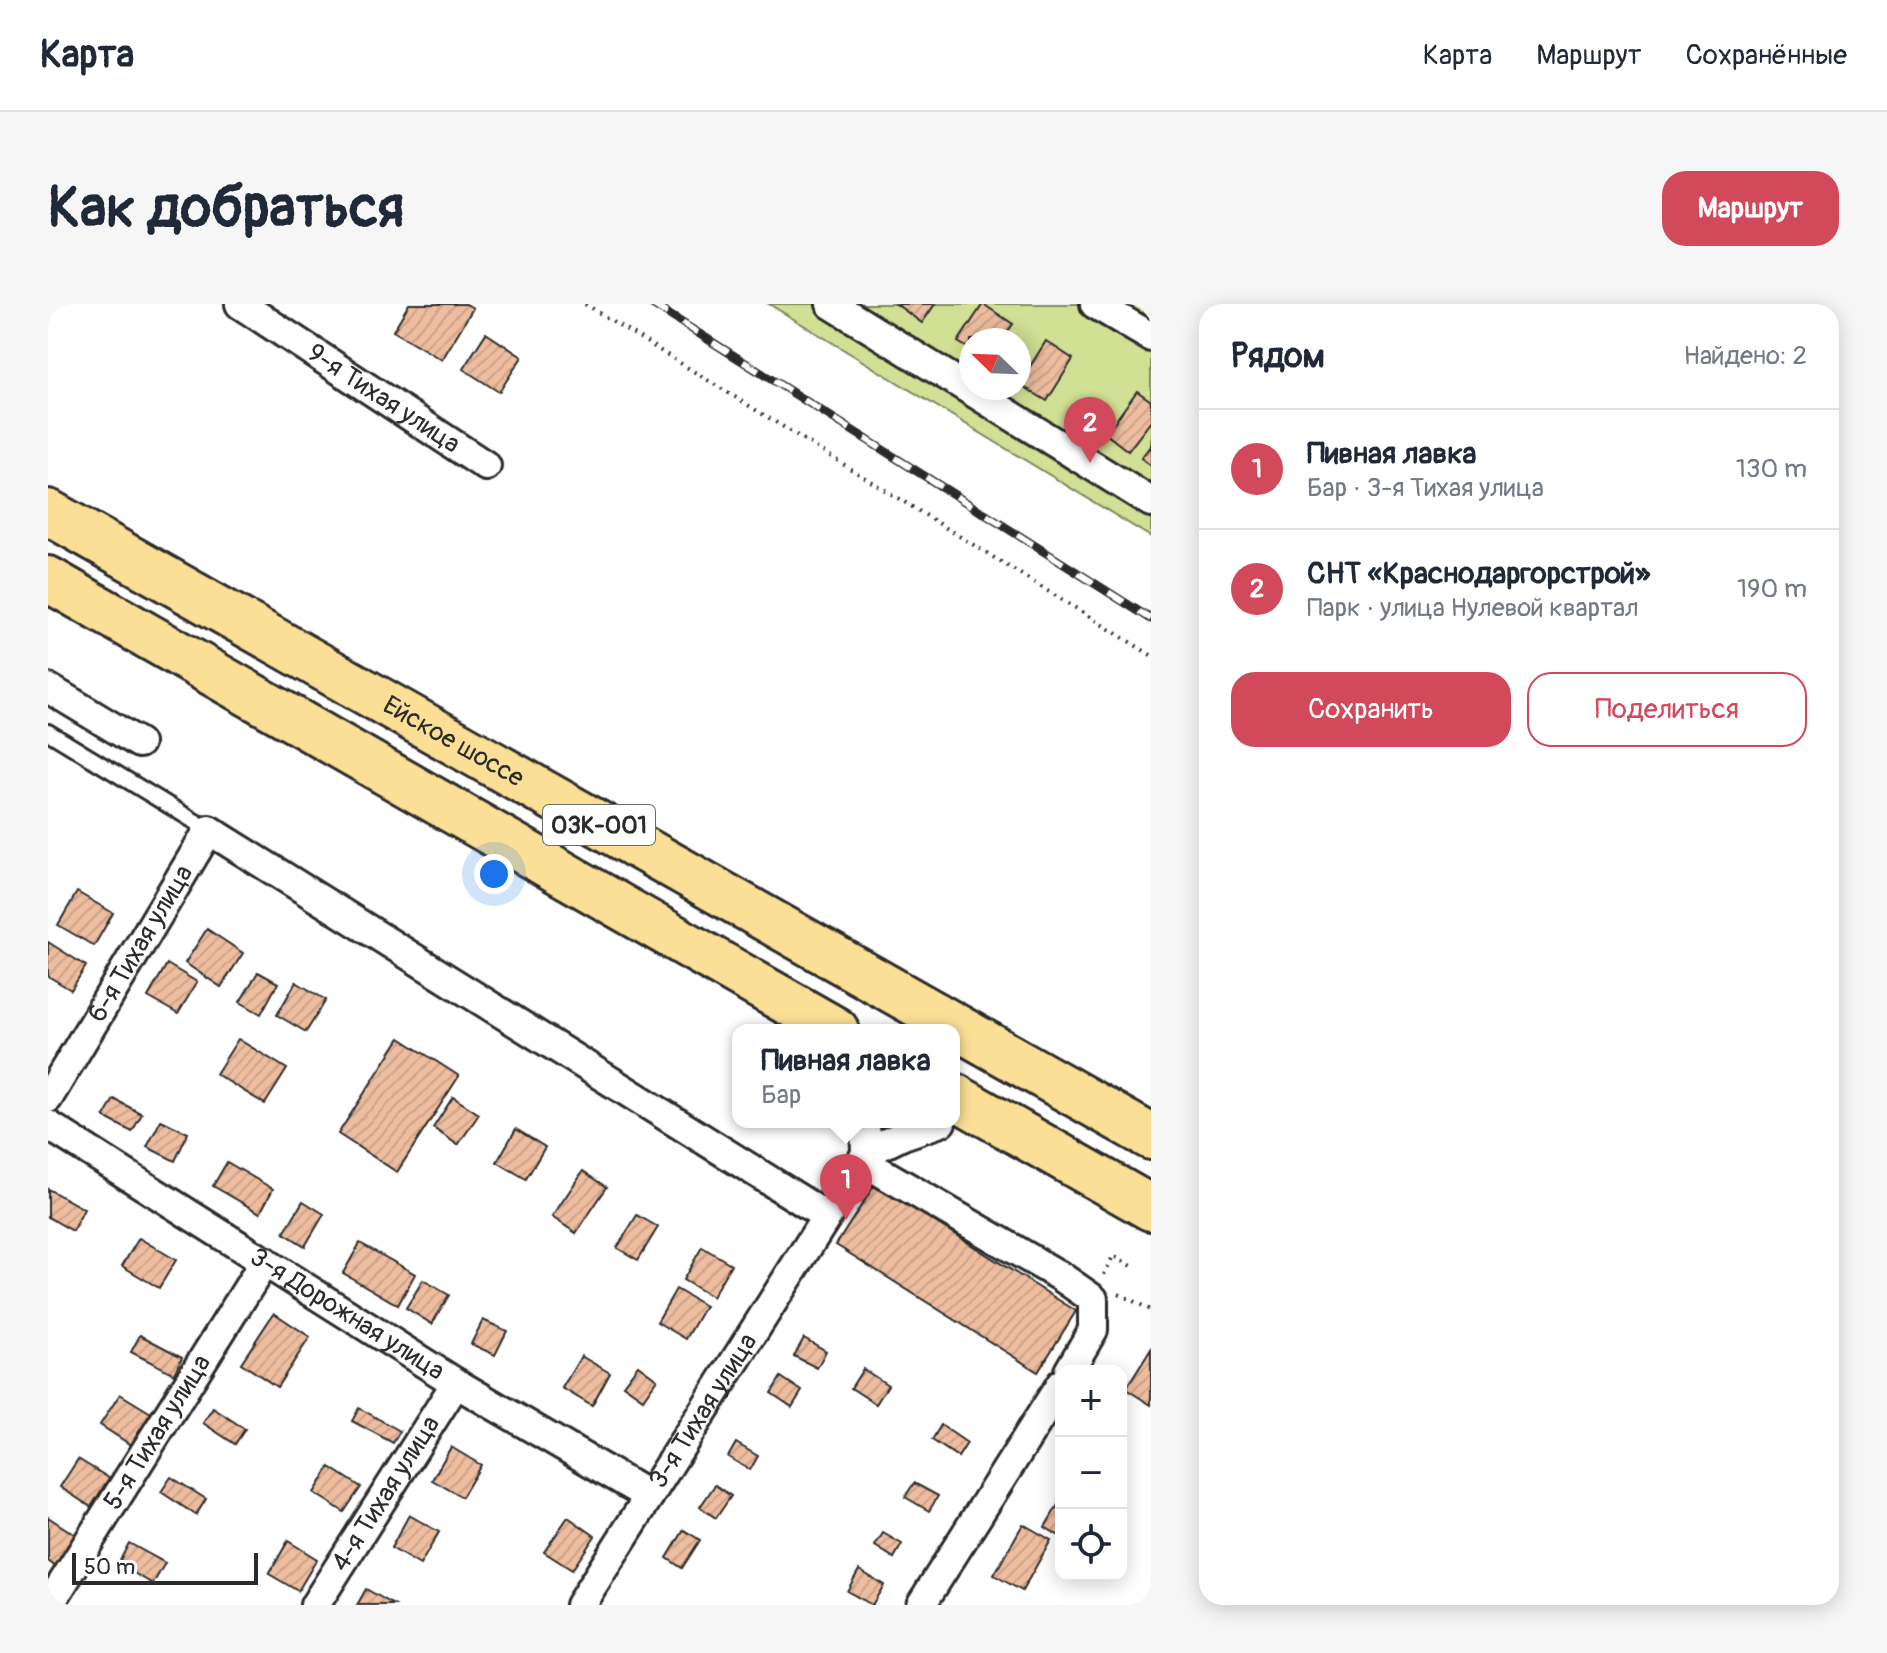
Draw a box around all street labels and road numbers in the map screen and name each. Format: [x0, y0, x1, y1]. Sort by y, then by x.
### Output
street label: 9-я Тихая улица [301, 337, 466, 460]
street label: Ейское шоссе [377, 689, 530, 794]
road number: 03К-001 [543, 805, 655, 845]
street label: 6-я Тихая улица [81, 859, 200, 1028]
street label: 3-я Дорожная улица [244, 1241, 450, 1388]
street label: 3-я Тихая улица [642, 1327, 764, 1494]
street label: 5-я Тихая улица [97, 1349, 218, 1516]
street label: 4-я Тихая улица [325, 1410, 447, 1577]

